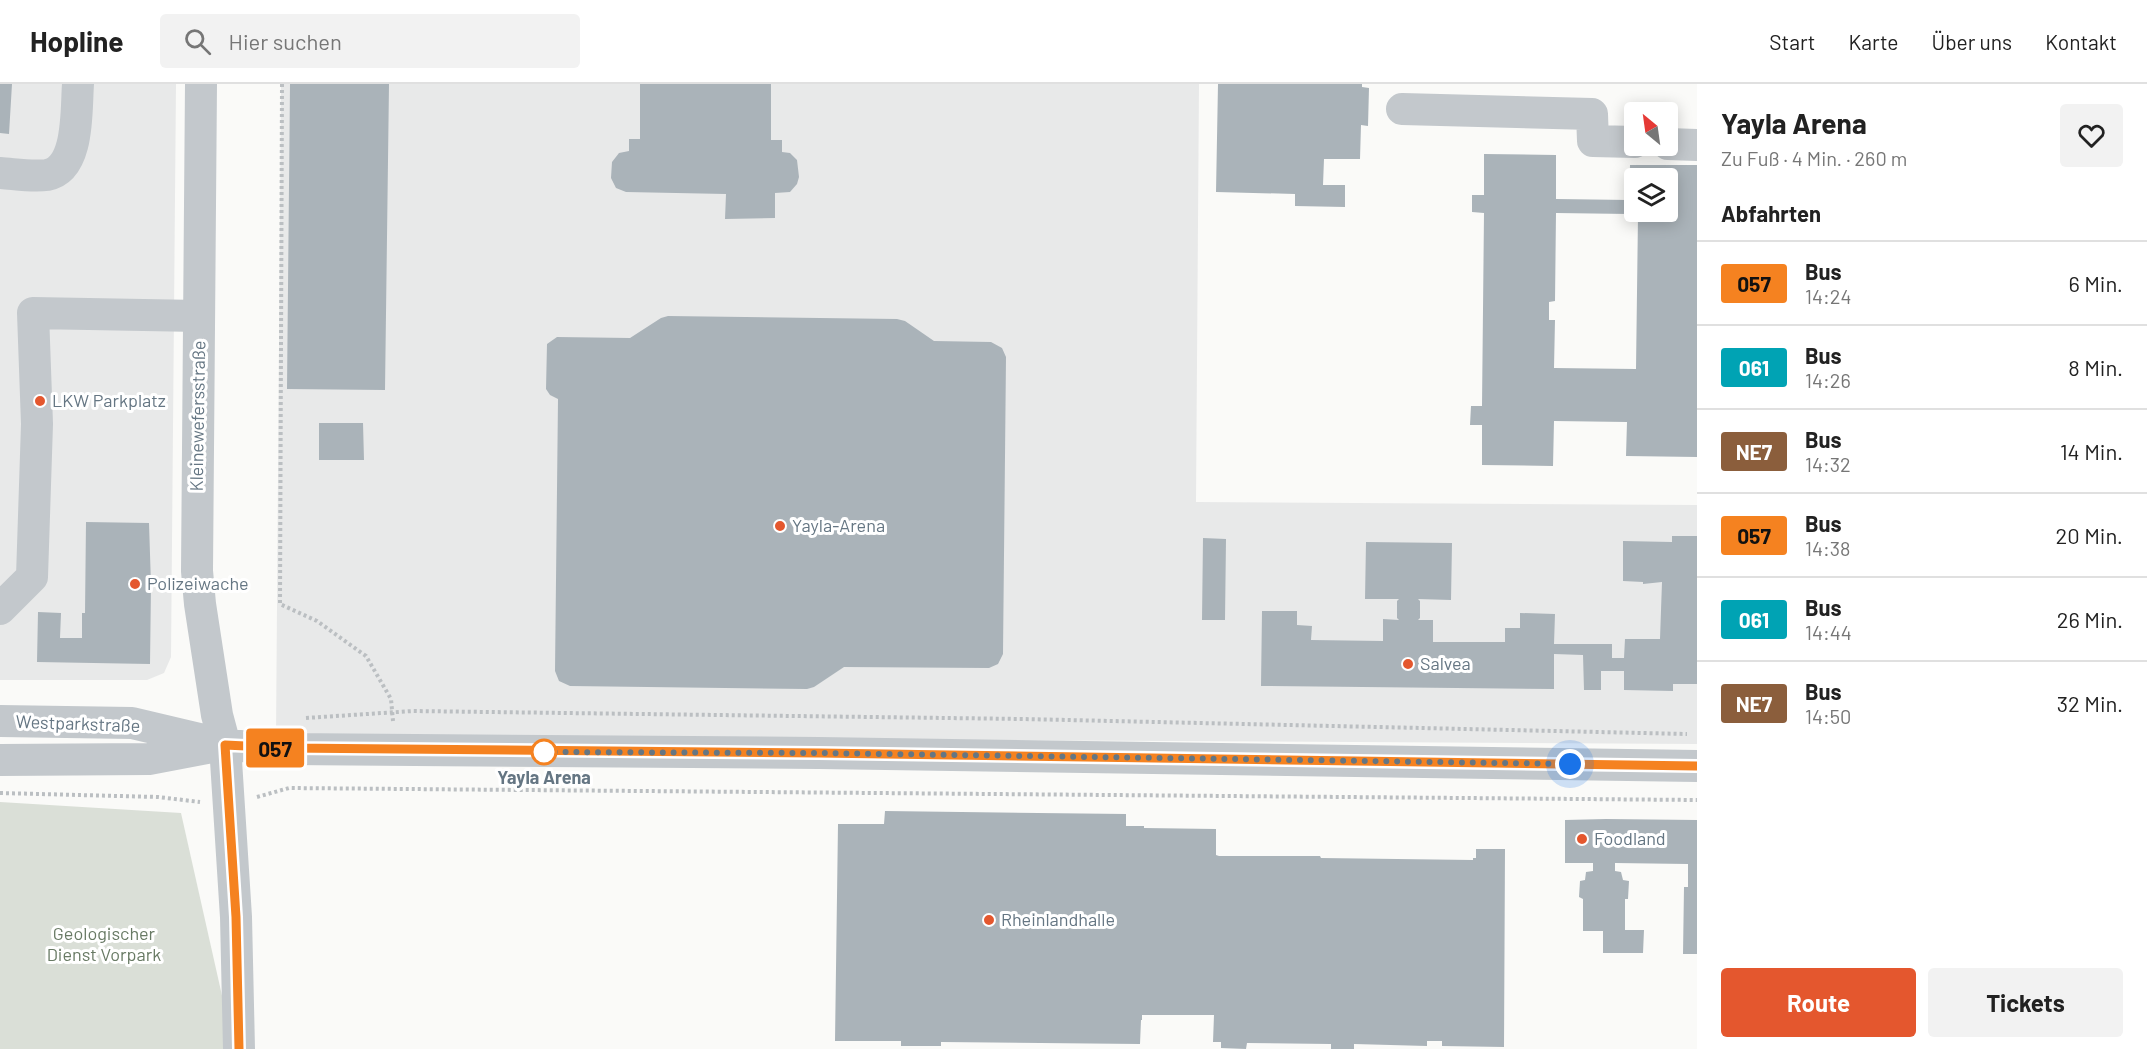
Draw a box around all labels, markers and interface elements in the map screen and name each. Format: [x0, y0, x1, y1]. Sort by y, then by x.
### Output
search box [160, 14, 580, 68]
text: Hopline [30, 24, 124, 58]
icon: search [181, 25, 214, 58]
text: Hier suchen [229, 28, 342, 54]
text: Start [1769, 29, 1816, 54]
text: Karte [1849, 29, 1899, 54]
text: Über uns [1932, 29, 2012, 54]
text: Kontakt [2045, 29, 2117, 54]
north arrow [1624, 102, 1678, 156]
map controls [1624, 102, 1678, 222]
button: heart [2060, 104, 2123, 167]
text: Yayla Arena [1721, 106, 1867, 140]
text: Zu Fuß · 4 Min. · 260 m [1721, 146, 1907, 170]
button: layers [1624, 168, 1678, 222]
text: Abfahrten [1721, 200, 1821, 226]
text: Bus [1805, 258, 1842, 284]
text: 6 Min. [2068, 270, 2123, 296]
text: 057 [1737, 271, 1771, 296]
text: 14:24 [1805, 284, 1852, 308]
street label: Kleinewefersstraße [185, 340, 209, 492]
text: Bus [1805, 342, 1842, 368]
text: 8 Min. [2068, 354, 2123, 380]
text: 061 [1739, 355, 1769, 380]
text: 14:26 [1805, 368, 1851, 392]
place label: LKW Parkplatz [52, 389, 166, 411]
marker: LKW Parkplatz [33, 394, 47, 408]
text: Bus [1805, 426, 1842, 452]
text: 14 Min. [2060, 438, 2123, 464]
text: NE7 [1736, 439, 1772, 464]
text: 14:32 [1805, 452, 1851, 476]
text: Bus [1805, 510, 1842, 536]
place label: Yayla-Arena [792, 514, 885, 536]
marker: Yayla-Arena [773, 519, 787, 533]
text: 20 Min. [2056, 522, 2123, 548]
text: 057 [1737, 523, 1771, 548]
text: 14:38 [1805, 536, 1851, 560]
place label: Polizeiwache [147, 572, 249, 594]
marker: Polizeiwache [128, 577, 142, 591]
text: Bus [1805, 594, 1842, 620]
text: 26 Min. [2057, 606, 2123, 632]
text: 061 [1739, 607, 1769, 632]
text: 14:44 [1805, 620, 1852, 644]
place label: Salvea [1420, 652, 1471, 674]
marker: Salvea [1401, 657, 1415, 671]
text: Bus [1805, 678, 1842, 704]
text: 32 Min. [2057, 690, 2123, 716]
text: NE7 [1736, 691, 1772, 716]
text: 14:50 [1805, 704, 1851, 728]
street label: Westparkstraße [15, 710, 141, 736]
line badge: 057 [240, 728, 310, 768]
text: 057 [258, 736, 292, 761]
marker: Yayla Arena [531, 739, 557, 765]
your location [1555, 749, 1585, 779]
place label: Yayla Arena [497, 766, 591, 788]
place label: Foodland [1594, 827, 1666, 849]
marker: Foodland [1575, 832, 1589, 846]
place label: Rheinlandhalle [1001, 908, 1115, 930]
marker: Rheinlandhalle [982, 913, 996, 927]
park label: Geologischer Dienst Vorpark [47, 922, 161, 965]
button: Route [1721, 968, 1916, 1037]
button: Tickets [1928, 968, 2123, 1037]

